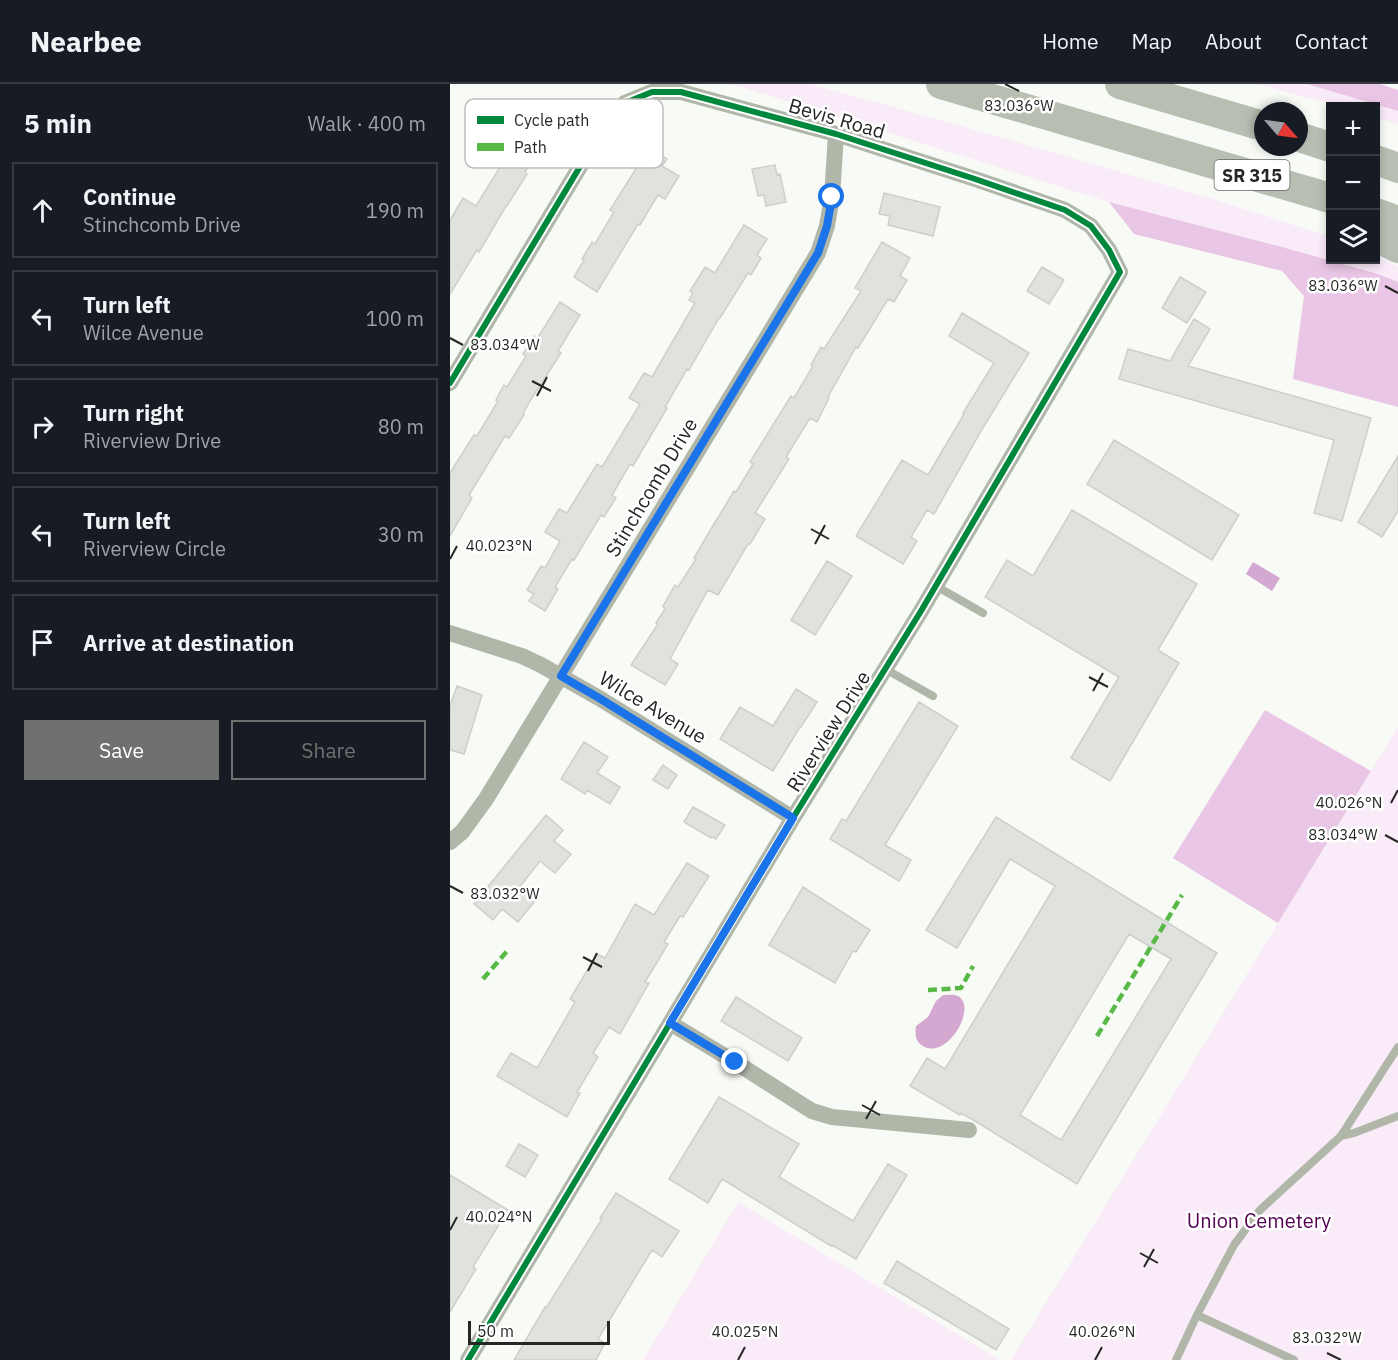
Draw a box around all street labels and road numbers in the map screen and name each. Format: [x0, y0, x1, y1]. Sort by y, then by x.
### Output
street label: Bevis Road [786, 91, 888, 145]
road number: SR 315 [1214, 160, 1290, 190]
street label: Stinchcomb Drive [599, 412, 703, 562]
street label: Wilce Avenue [594, 664, 712, 750]
street label: Riverview Drive [780, 665, 876, 797]

